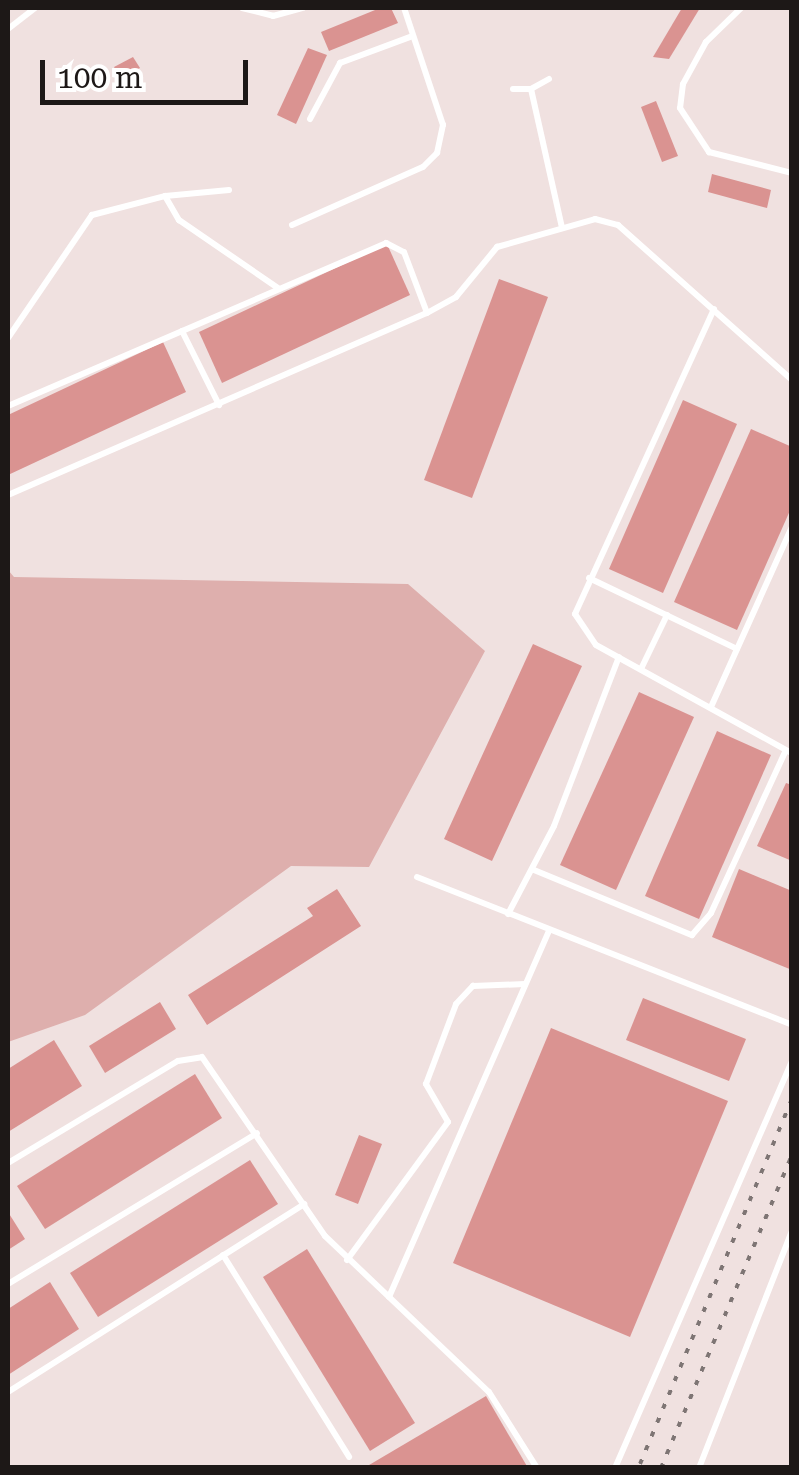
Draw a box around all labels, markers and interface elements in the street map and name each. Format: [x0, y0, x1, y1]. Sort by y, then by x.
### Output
scale bar [45, 40, 252, 102]
text: 100 m [57, 60, 142, 95]

